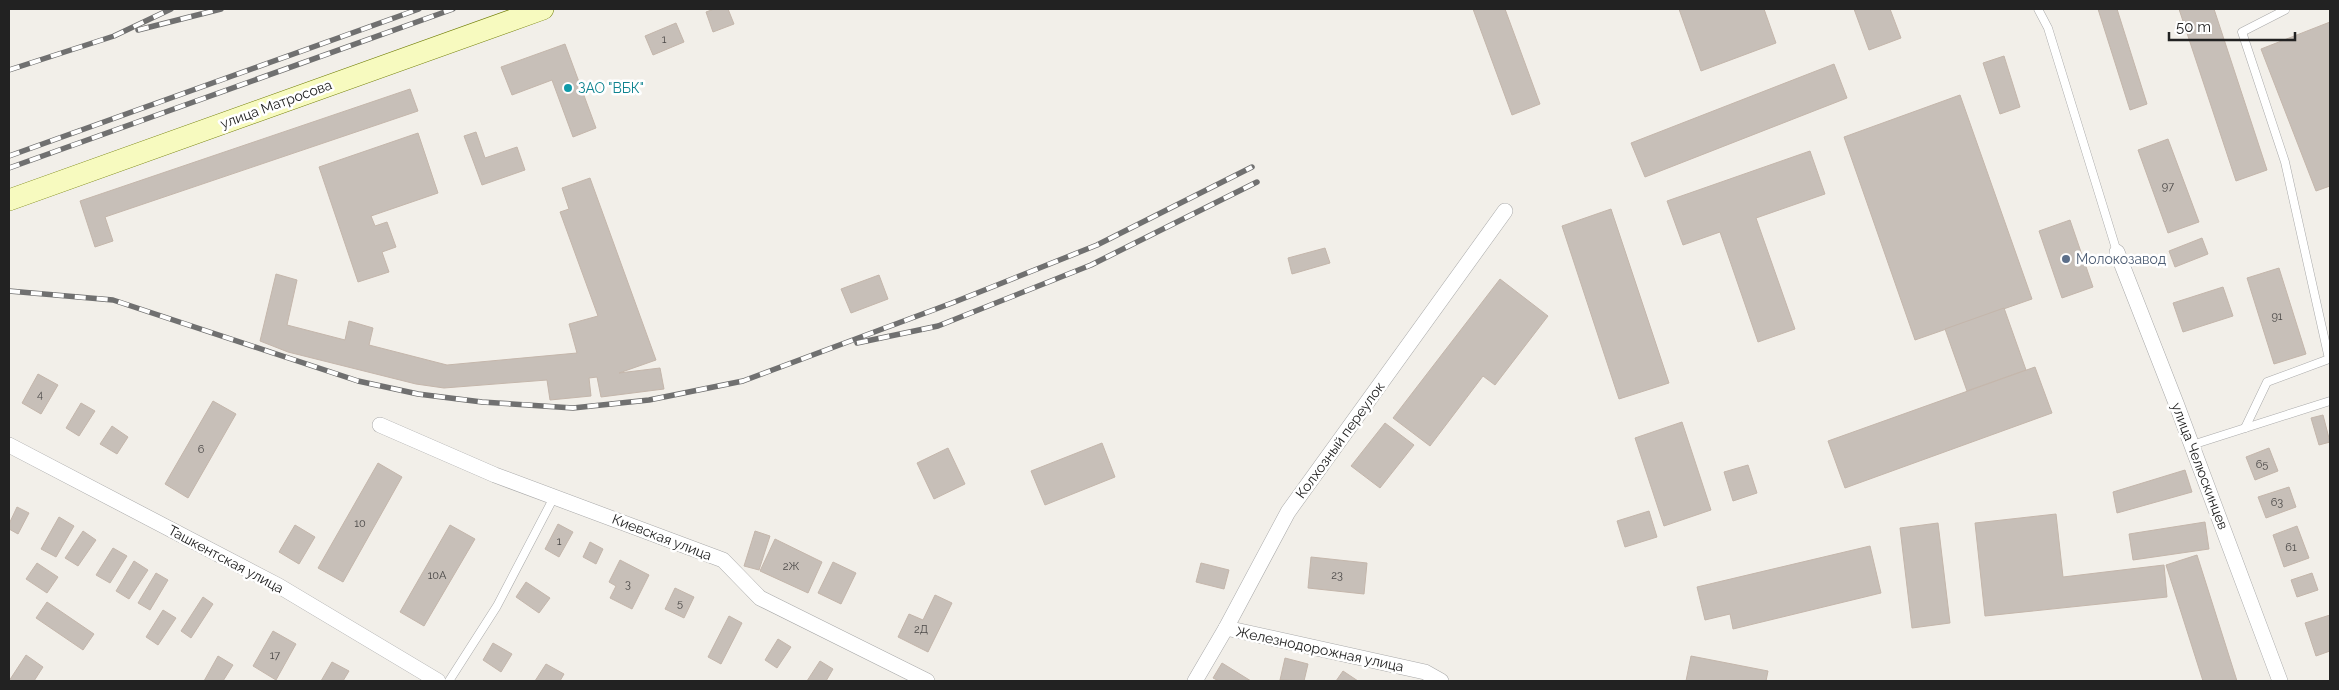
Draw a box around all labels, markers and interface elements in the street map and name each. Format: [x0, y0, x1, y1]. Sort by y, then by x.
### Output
scale bar [2169, 10, 2295, 42]
text: 50 m [2176, 18, 2211, 36]
house number: 1 [662, 33, 667, 46]
street label: улица Матросова [218, 76, 334, 132]
place label: ЗАО "ВБК" [578, 80, 644, 96]
marker: ЗАО "ВБК" [562, 82, 574, 94]
house number: 97 [2162, 180, 2174, 193]
place label: Молокозавод [2076, 251, 2166, 267]
marker: Молокозавод [2060, 253, 2072, 265]
house number: 91 [2271, 310, 2283, 323]
street label: Колхозный переулок [1292, 379, 1388, 501]
house number: 4 [37, 388, 43, 401]
street label: улица Челюскинцев [2168, 400, 2232, 532]
house number: 6 [198, 443, 205, 456]
house number: 65 [2256, 458, 2268, 471]
house number: 63 [2271, 496, 2283, 509]
street label: Киевская улица [610, 511, 714, 563]
house number: 10 [354, 517, 366, 530]
street label: Ташкентская улица [166, 522, 286, 596]
house number: 1 [557, 535, 562, 548]
house number: 61 [2285, 541, 2297, 554]
house number: 2Ж [783, 560, 799, 573]
house number: 10А [428, 569, 447, 582]
house number: 23 [1331, 569, 1343, 582]
house number: 3 [625, 578, 631, 591]
house number: 5 [677, 597, 683, 610]
house number: 2Д [914, 623, 928, 636]
street label: Железнодорожная улица [1235, 623, 1405, 675]
house number: 17 [270, 649, 280, 662]

